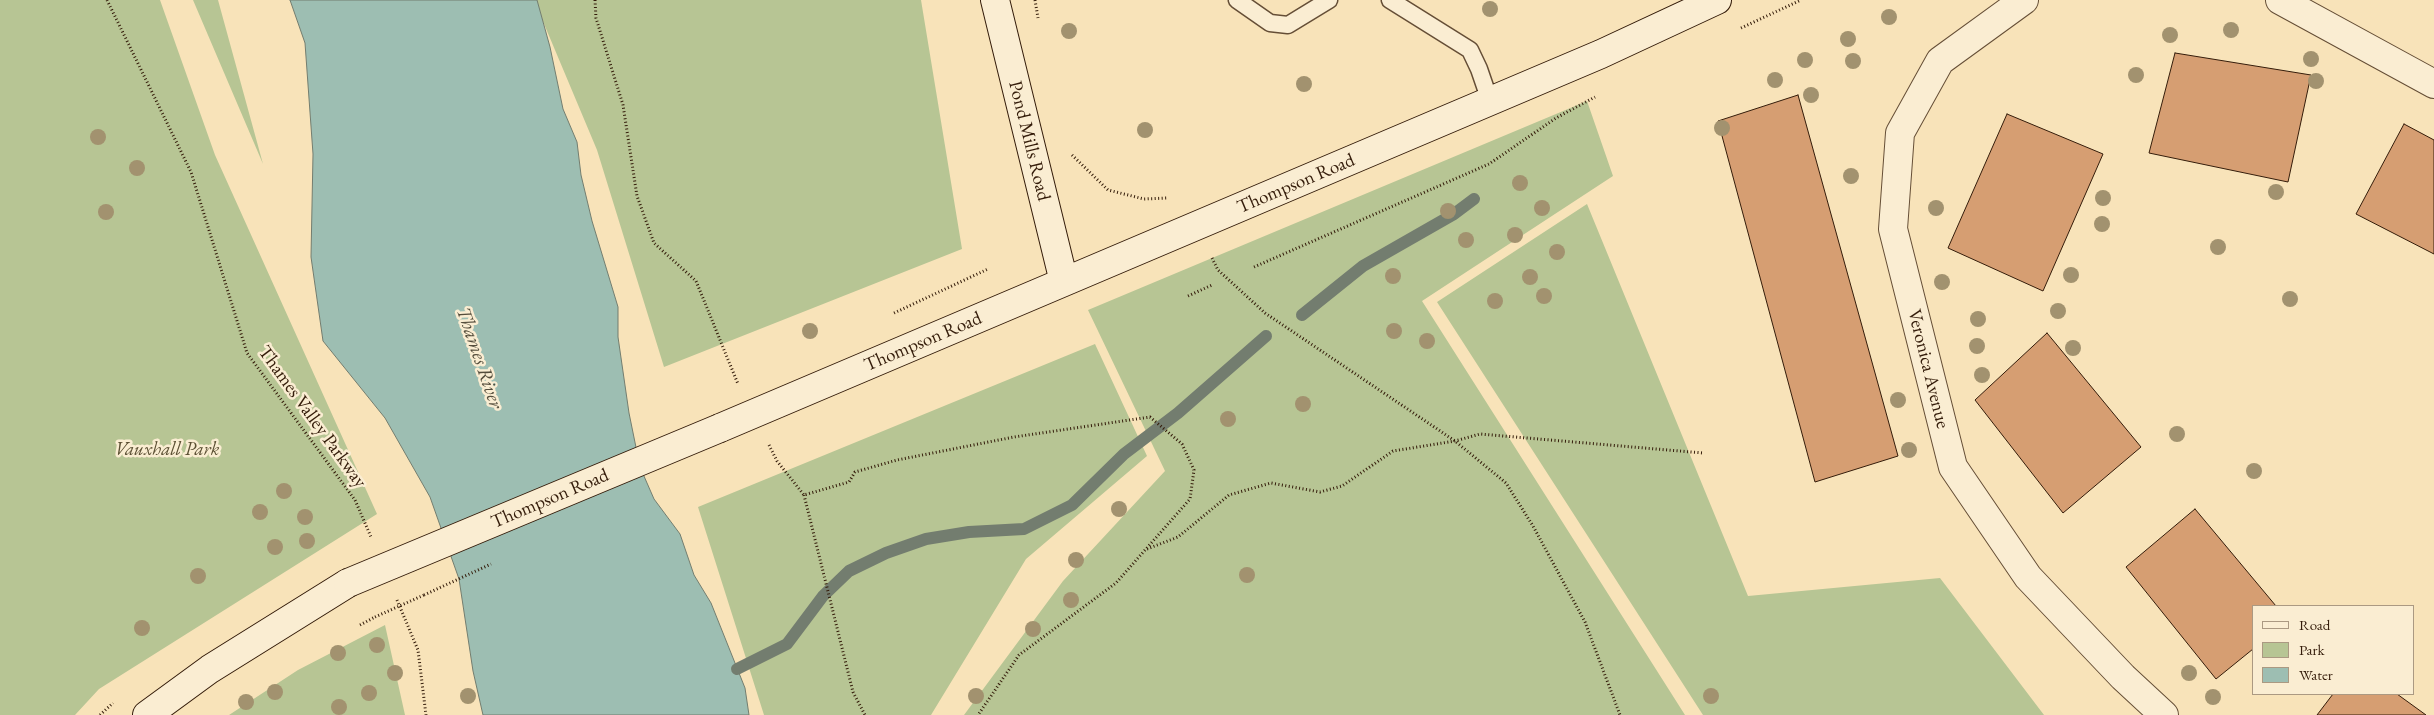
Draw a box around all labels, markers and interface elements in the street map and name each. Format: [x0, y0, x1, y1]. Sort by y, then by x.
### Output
street label: Pond Mills Road [1003, 79, 1055, 203]
street label: Thompson Road [1234, 149, 1358, 219]
water label: Thames River [450, 304, 508, 412]
street label: Thompson Road [861, 307, 985, 377]
street label: Veronica Avenue [1902, 307, 1954, 431]
street label: Thames Valley Parkway [253, 341, 371, 493]
park label: Vauxhall Park [115, 439, 219, 461]
street label: Thompson Road [488, 464, 612, 534]
legend [2252, 605, 2414, 695]
text: Road [2299, 615, 2330, 634]
text: Park [2299, 640, 2325, 659]
text: Water [2299, 665, 2333, 684]

